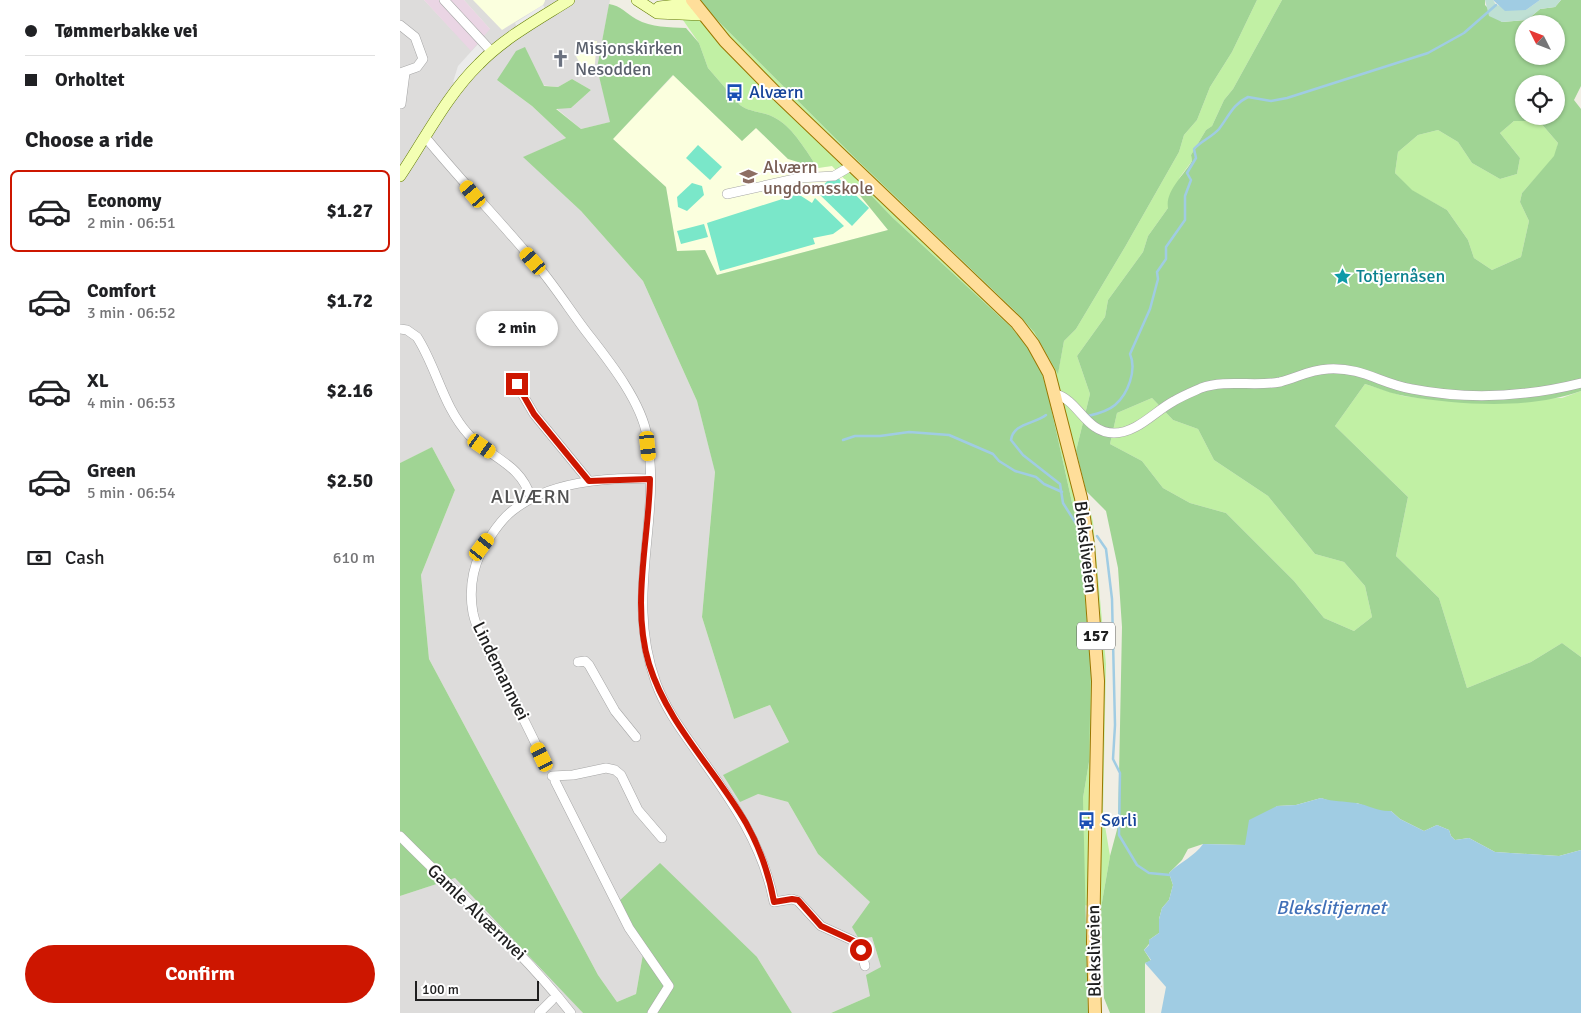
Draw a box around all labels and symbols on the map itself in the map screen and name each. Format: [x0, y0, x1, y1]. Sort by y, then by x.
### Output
north arrow [1515, 15, 1565, 65]
place label: Misjonskirken Nesodden [575, 37, 682, 80]
church icon: Misjonskirken Nesodden [551, 48, 571, 68]
place label: Alværn [749, 81, 804, 103]
bus stop icon: Alværn [725, 82, 745, 102]
place label: Alværn ungdomsskole [763, 156, 873, 199]
school or university icon: Alværn ungdomsskole [739, 167, 759, 187]
car [457, 178, 488, 210]
car [517, 245, 548, 277]
place label: Totjernåsen [1356, 265, 1445, 287]
place icon: Totjernåsen [1332, 266, 1352, 286]
callout: 2 min [476, 312, 558, 346]
route end [506, 373, 528, 395]
car [638, 430, 657, 462]
car [465, 431, 498, 461]
district label: ALVÆRN [491, 484, 571, 509]
street label: Bleksliveien [1069, 500, 1103, 594]
car [466, 531, 497, 563]
street label: Lindemannvei [468, 618, 534, 724]
road number: 157 [1077, 622, 1115, 650]
car [528, 740, 555, 774]
place label: Sørli [1101, 809, 1137, 831]
bus stop icon: Sørli [1077, 810, 1097, 830]
street label: Gamle Alværnvei [423, 859, 531, 965]
water label: Blekslitjernet [1276, 896, 1388, 920]
street label: Bleksliveien [1082, 905, 1106, 997]
route start [850, 939, 872, 961]
scale bar [415, 978, 539, 1001]

